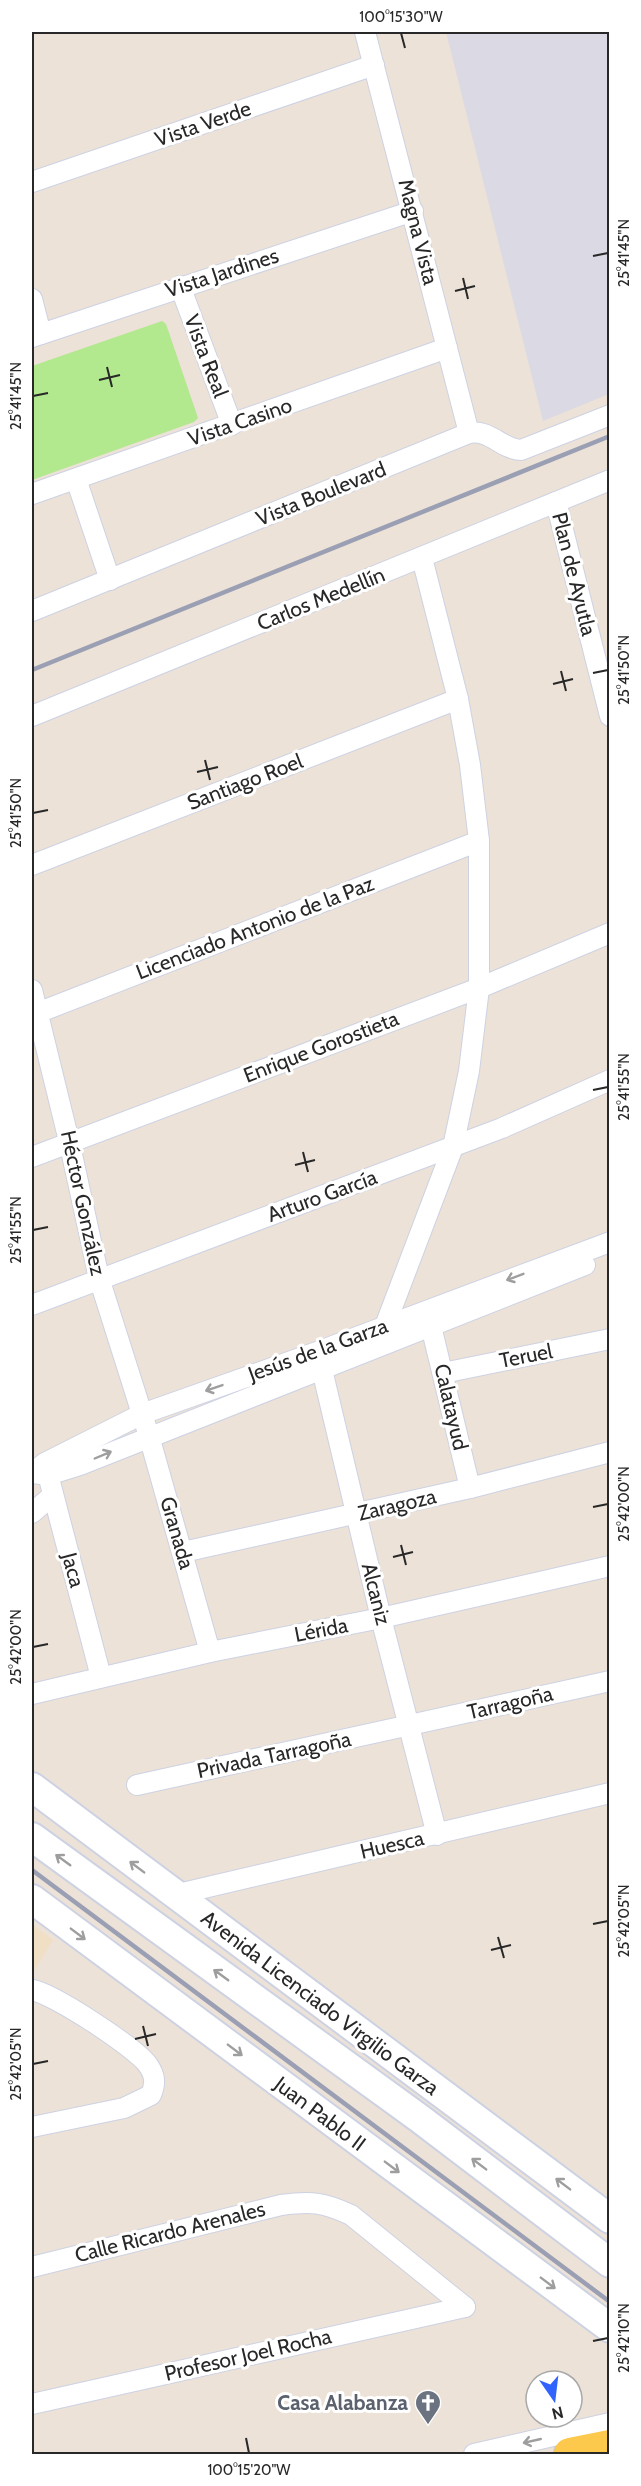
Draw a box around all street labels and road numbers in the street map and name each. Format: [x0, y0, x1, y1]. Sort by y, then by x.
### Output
street label: Vista Verde [152, 95, 254, 152]
street label: Magna Vista [393, 176, 444, 287]
street label: Vista Jardines [162, 242, 282, 303]
street label: Vista Real [179, 311, 234, 401]
street label: Vista Casino [185, 392, 295, 451]
street label: Vista Boulevard [252, 456, 389, 531]
street label: Plan de Ayutla [547, 510, 602, 638]
street label: Carlos Medellín [253, 562, 388, 636]
street label: Santiago Roel [183, 748, 306, 815]
street label: Licenciado Antonio de la Paz [132, 871, 377, 985]
street label: Enrique Gorostieta [240, 1005, 402, 1088]
street label: Héctor González [56, 1128, 111, 1278]
street label: Arturo García [264, 1164, 380, 1227]
street label: Jesús de la Garza [244, 1313, 391, 1387]
street label: Teruel [497, 1338, 555, 1373]
street label: Calatayud [429, 1361, 474, 1452]
street label: Zaragoza [355, 1483, 439, 1526]
street label: Granada [155, 1494, 200, 1572]
street label: Jaca [57, 1549, 90, 1590]
street label: Alcaniz [357, 1560, 396, 1628]
street label: Lérida [292, 1612, 350, 1647]
street label: Tarragoña [465, 1681, 555, 1724]
street label: Privada Tarragoña [195, 1726, 353, 1783]
street label: Huesca [358, 1825, 426, 1864]
street label: Avenida Licenciado Virgilio Garza [197, 1905, 444, 2100]
street label: Juan Pablo II [269, 2071, 371, 2156]
street label: Calle Ricardo Arenales [72, 2196, 268, 2267]
street label: Profesor Joel Rocha [162, 2323, 334, 2386]

